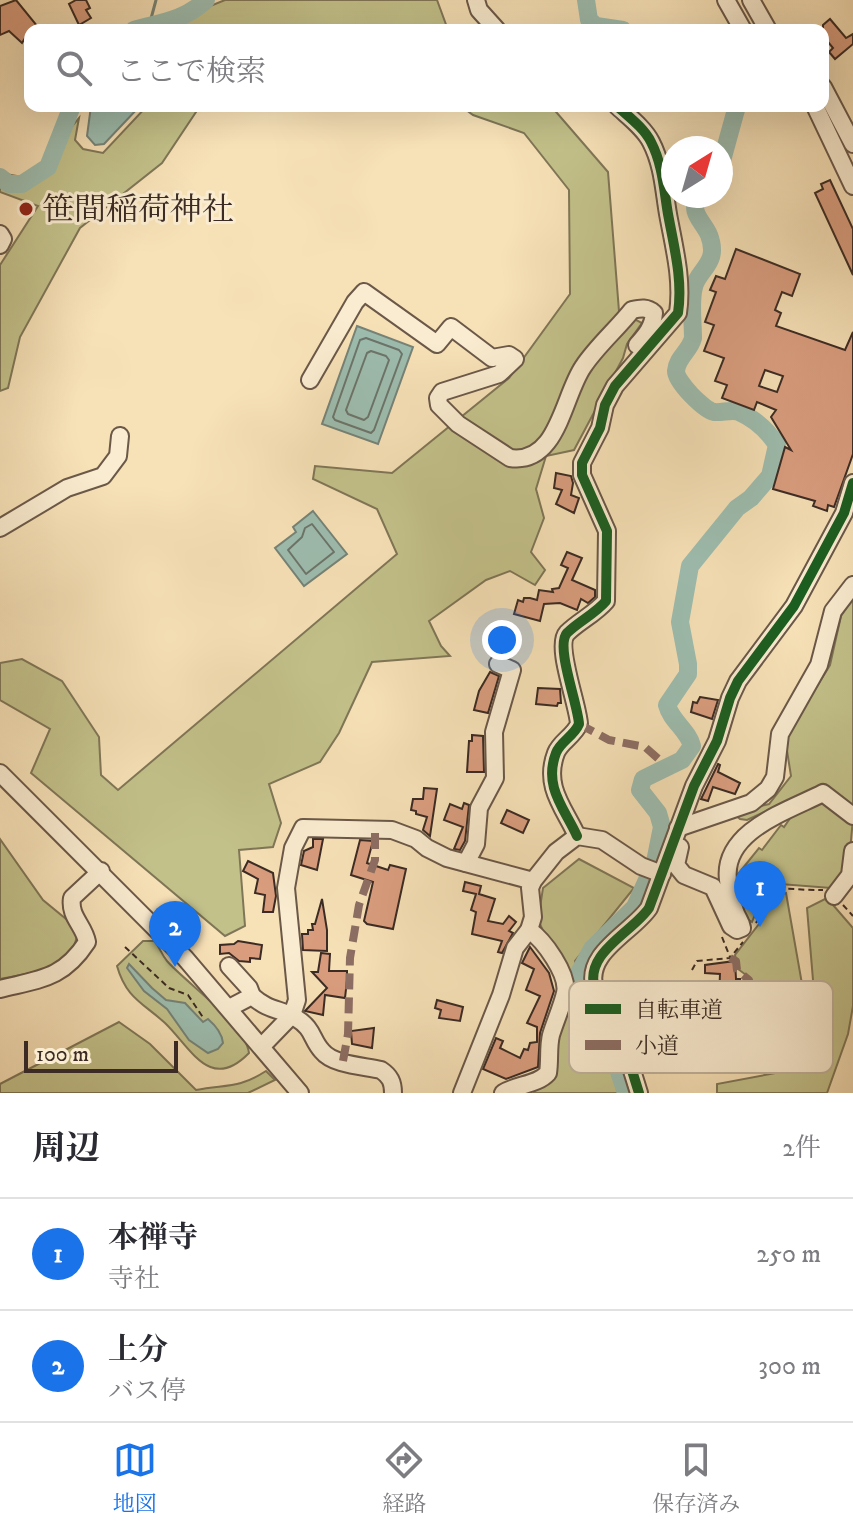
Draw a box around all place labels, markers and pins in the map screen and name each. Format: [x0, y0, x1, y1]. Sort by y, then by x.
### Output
place label: 笹間稲荷神社 [42, 191, 234, 231]
marker: 笹間稲荷神社 [17, 200, 35, 218]
pin: 1 [734, 861, 786, 927]
pin: 2 [149, 901, 201, 967]

